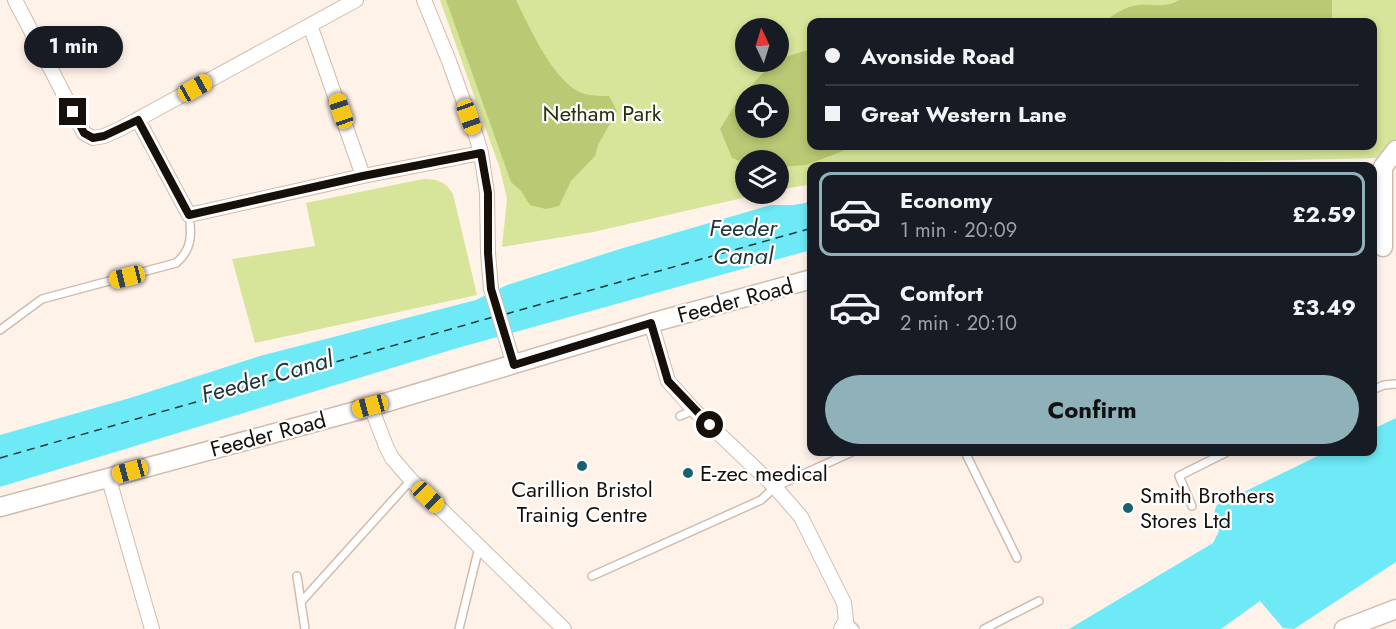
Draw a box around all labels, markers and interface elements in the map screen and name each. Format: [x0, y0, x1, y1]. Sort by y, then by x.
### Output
north arrow [735, 18, 789, 72]
map controls [735, 18, 789, 204]
callout: 1 min [23, 25, 122, 67]
text: 1 min [49, 32, 98, 61]
text: Avonside Road [861, 40, 1015, 72]
car [175, 71, 215, 105]
button: locate [735, 84, 789, 138]
car [327, 91, 355, 131]
car [454, 97, 484, 137]
park label: Netham Park [543, 97, 662, 129]
route end [59, 98, 86, 125]
text: Great Western Lane [861, 98, 1067, 130]
button: layers [735, 150, 789, 204]
text: Economy [900, 184, 992, 216]
icon: car [828, 187, 882, 241]
text: £2.59 [1292, 198, 1356, 230]
water label: Feeder Canal [709, 210, 779, 273]
text: 1 min · 20:09 [900, 216, 1017, 245]
car [107, 264, 147, 290]
street label: Feeder Road [674, 269, 796, 331]
text: Comfort [900, 277, 983, 309]
icon: car [828, 280, 882, 334]
text: £3.49 [1292, 291, 1356, 323]
text: 2 min · 20:10 [900, 309, 1017, 338]
water label: Feeder Canal [197, 341, 338, 412]
button: Confirm [825, 375, 1359, 444]
car [350, 393, 390, 419]
street label: Feeder Road [207, 403, 329, 465]
route start [696, 411, 723, 438]
place label: E-zec medical [700, 457, 828, 489]
car [110, 458, 150, 484]
marker: Carillion Bristol Trainig Centre [575, 459, 589, 473]
marker: E-zec medical [681, 466, 695, 480]
place label: Carillion Bristol Trainig Centre [511, 473, 653, 530]
car [409, 478, 447, 516]
place label: Smith Brothers Stores Ltd [1140, 479, 1275, 536]
marker: Smith Brothers Stores Ltd [1121, 501, 1135, 515]

